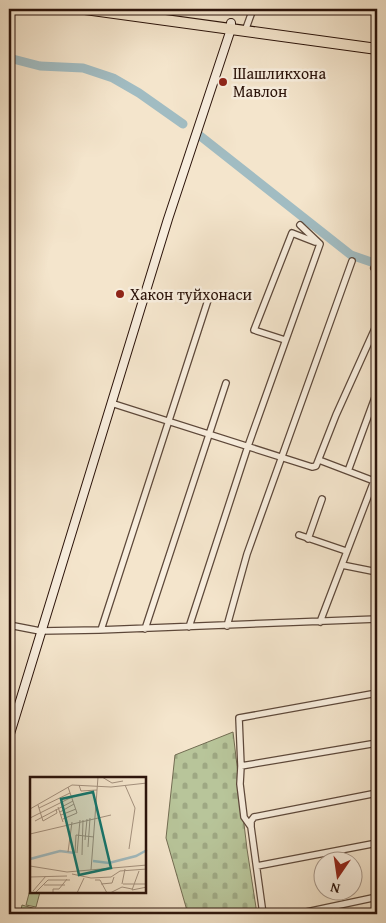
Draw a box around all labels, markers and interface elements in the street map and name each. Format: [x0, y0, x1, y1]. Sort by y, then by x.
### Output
place label: Шашликхона Мавлон [233, 61, 326, 103]
marker: Шашликхона Мавлон [217, 76, 229, 88]
place label: Хакон туйхонаси [130, 282, 253, 306]
marker: Хакон туйхонаси [114, 288, 126, 300]
inset map [30, 777, 146, 893]
north arrow [314, 850, 364, 900]
text: N [328, 878, 342, 899]

